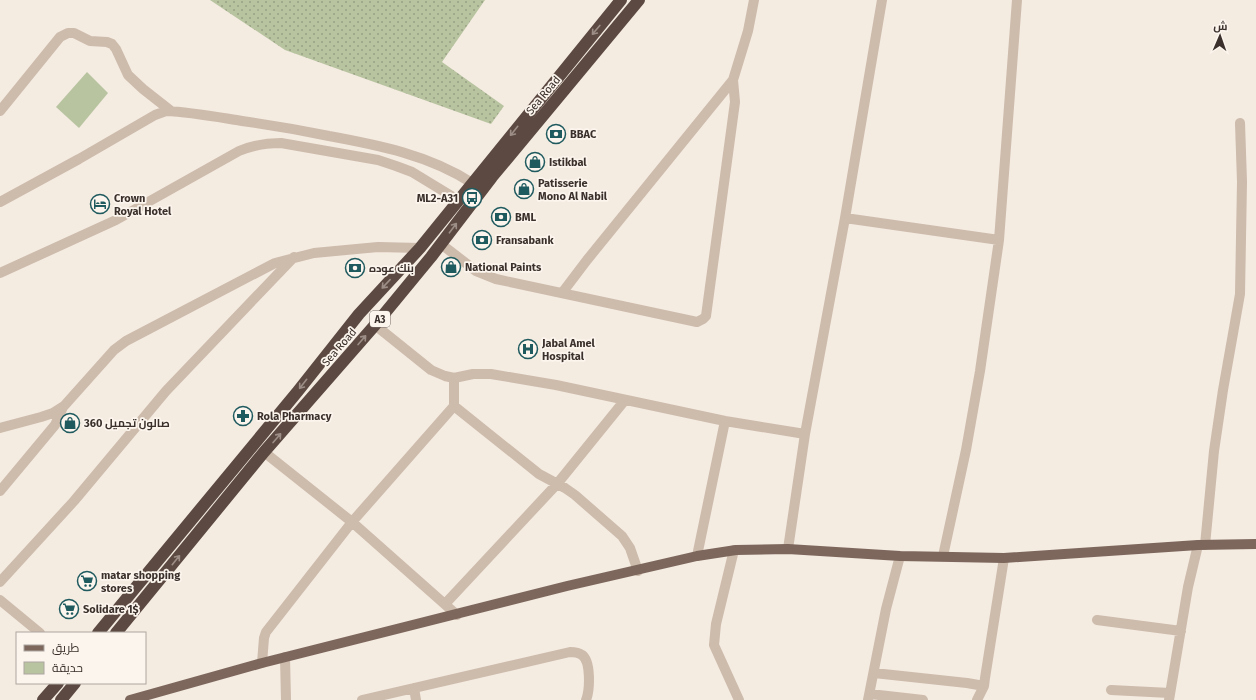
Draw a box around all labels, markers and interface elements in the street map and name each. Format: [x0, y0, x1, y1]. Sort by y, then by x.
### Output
north arrow [1200, 16, 1240, 56]
text: ش [1213, 20, 1228, 33]
one-way arrow [592, 25, 601, 36]
street label: Sea Road [524, 73, 563, 117]
bank icon: BBAC [545, 123, 567, 145]
one-way arrow [510, 126, 519, 136]
place label: BBAC [570, 128, 597, 141]
shop icon: Istikbal [524, 151, 546, 173]
place label: Istikbal [549, 156, 587, 169]
place label: Patisserie Mono Al Nabil [538, 177, 608, 203]
shop icon: Patisserie Mono Al Nabil [513, 178, 535, 200]
bus stop icon: ML2-A31 [461, 187, 483, 209]
place label: Crown Royal Hotel [114, 192, 172, 218]
place label: ML2-A31 [417, 192, 458, 205]
hotel icon: Crown Royal Hotel [89, 193, 111, 215]
bank icon: BML [490, 206, 512, 228]
place label: BML [515, 211, 536, 224]
one-way arrow [449, 223, 457, 234]
bank icon: Fransabank [471, 229, 493, 251]
place label: Fransabank [496, 234, 554, 247]
shop icon: National Paints [440, 256, 462, 278]
bank icon: بنك عوده [344, 257, 366, 279]
place label: National Paints [465, 261, 542, 274]
place label: بنك عوده [369, 262, 414, 276]
one-way arrow [382, 279, 391, 289]
road number: A3 [370, 311, 390, 327]
street label: Sea Road [319, 326, 359, 369]
one-way arrow [358, 335, 367, 345]
place label: Jabal Amel Hospital [541, 337, 596, 363]
hospital icon: Jabal Amel Hospital [517, 338, 539, 360]
one-way arrow [299, 379, 307, 390]
pharmacy icon: Rola Pharmacy [232, 405, 254, 427]
place label: Rola Pharmacy [257, 410, 332, 423]
shop icon: صالون تجميل 360 [59, 412, 81, 434]
place label: صالون تجميل 360 [83, 417, 170, 431]
one-way arrow [272, 433, 281, 443]
one-way arrow [172, 554, 181, 565]
place label: matar shopping stores [101, 569, 181, 595]
supermarket icon: matar shopping stores [76, 570, 98, 592]
supermarket icon: Solidare 1$ [58, 598, 80, 620]
place label: Solidare 1$ [83, 603, 139, 616]
legend [16, 632, 146, 684]
text: طريق [52, 641, 80, 655]
text: حديقة [52, 661, 83, 675]

